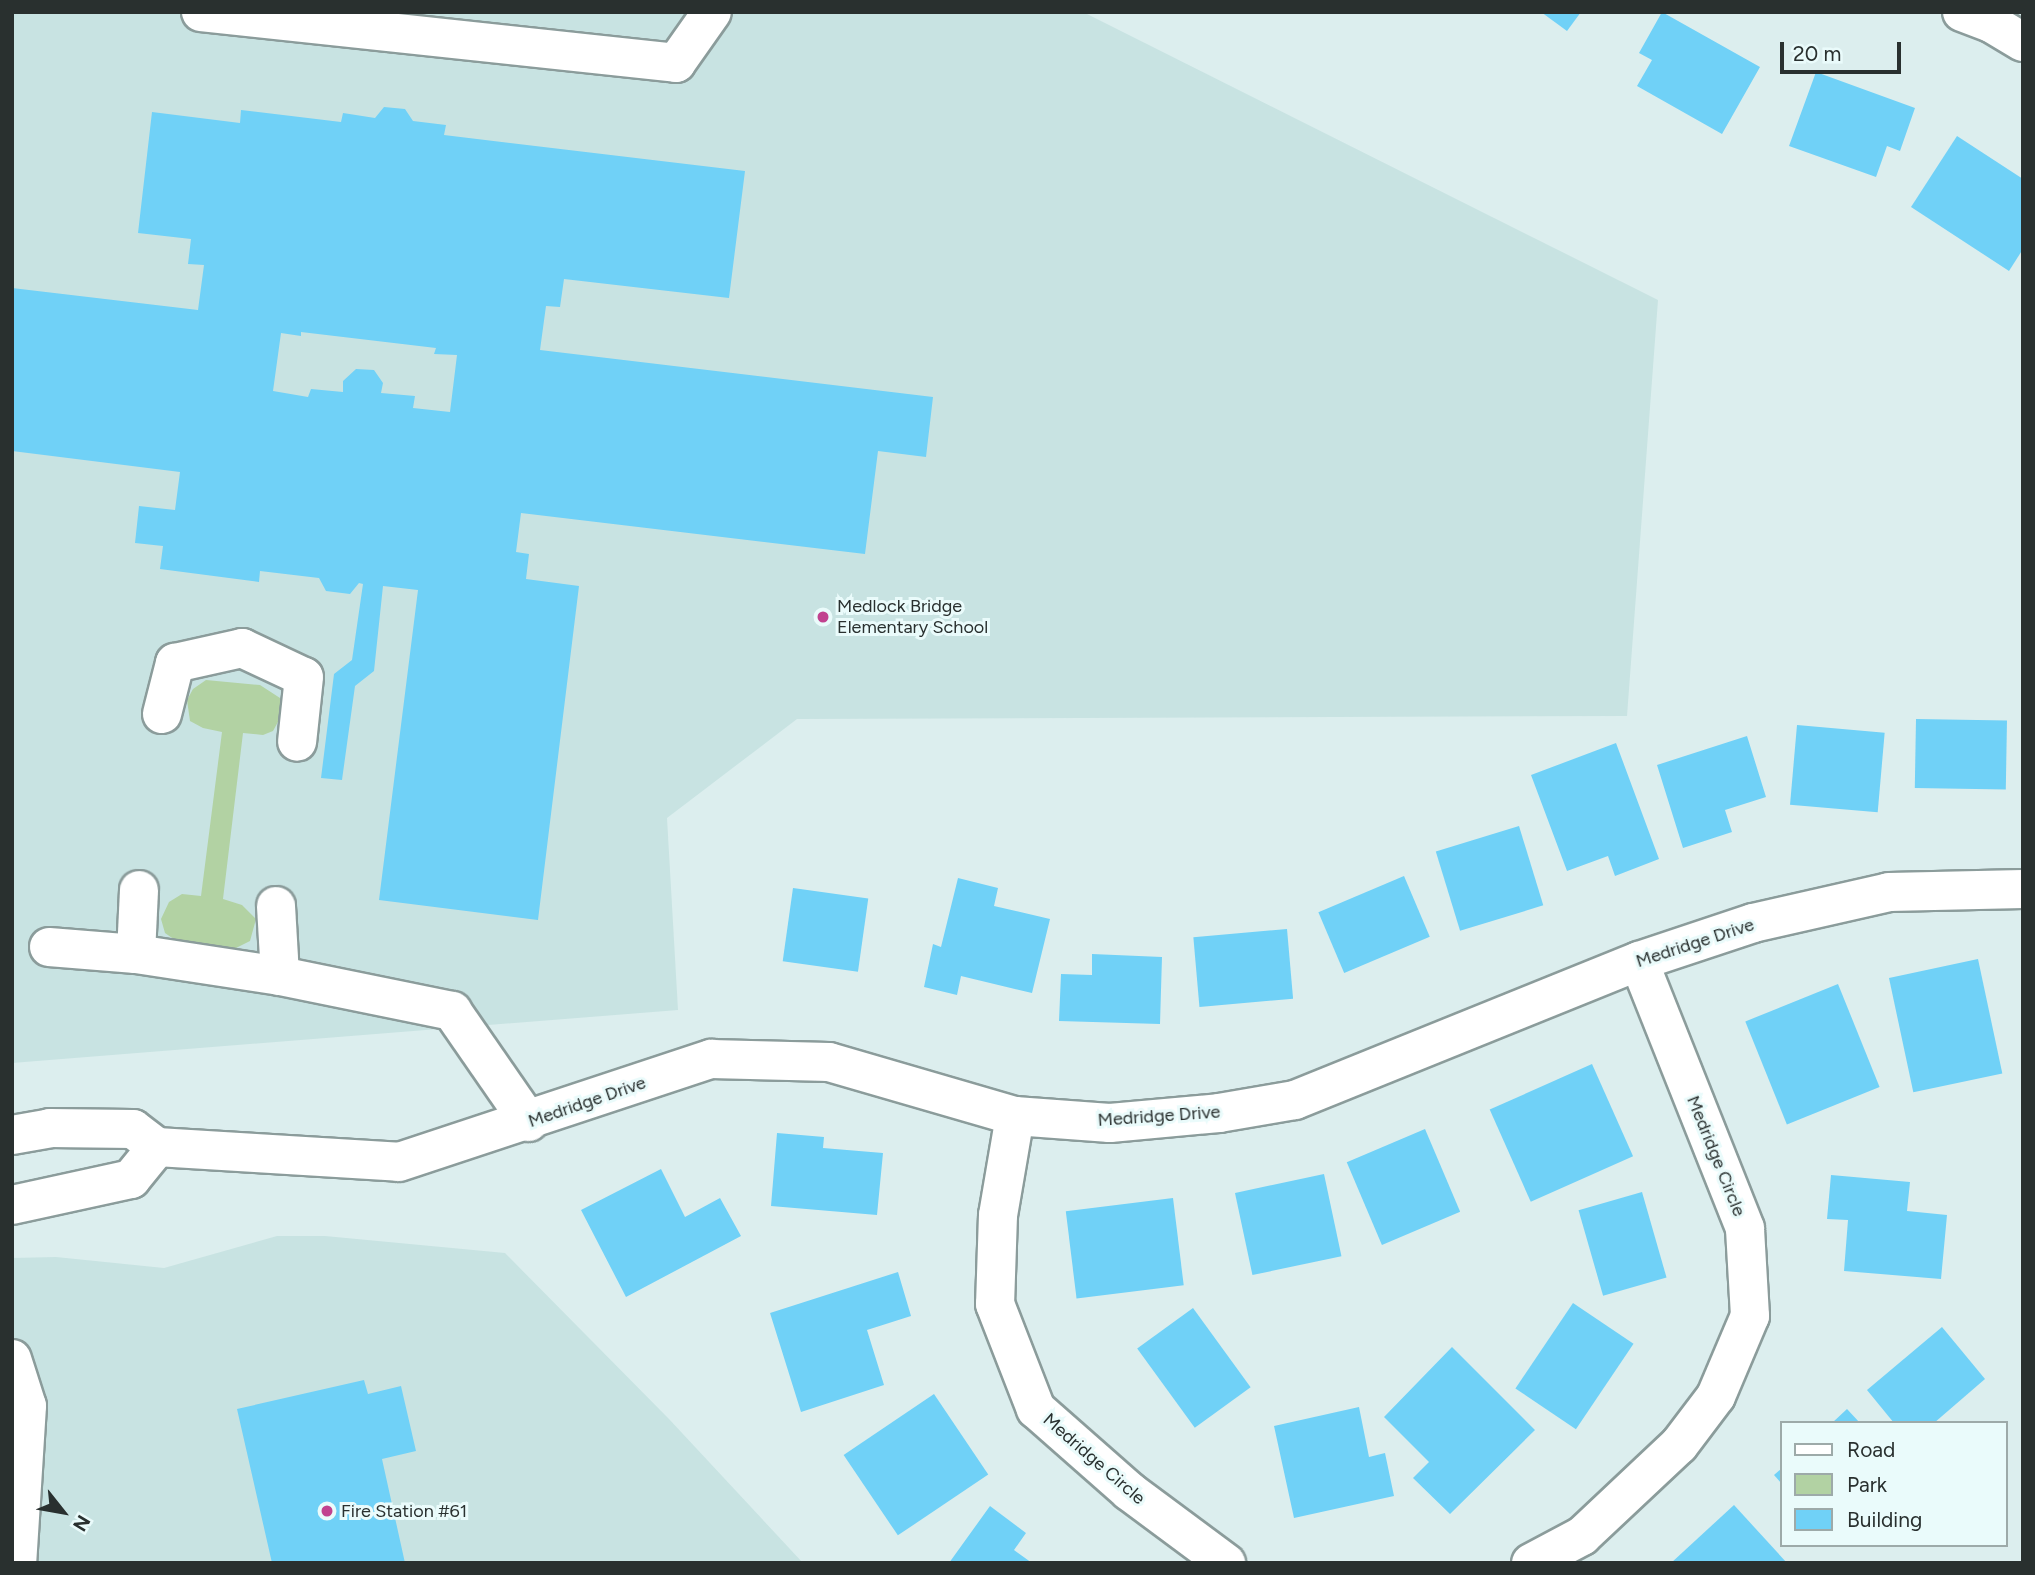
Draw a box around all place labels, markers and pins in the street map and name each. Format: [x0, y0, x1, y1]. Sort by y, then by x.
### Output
place label: Medlock Bridge Elementary School [837, 596, 988, 638]
marker: Medlock Bridge Elementary School [815, 609, 831, 625]
place label: Fire Station #61 [341, 1500, 467, 1522]
marker: Fire Station #61 [319, 1503, 335, 1519]

